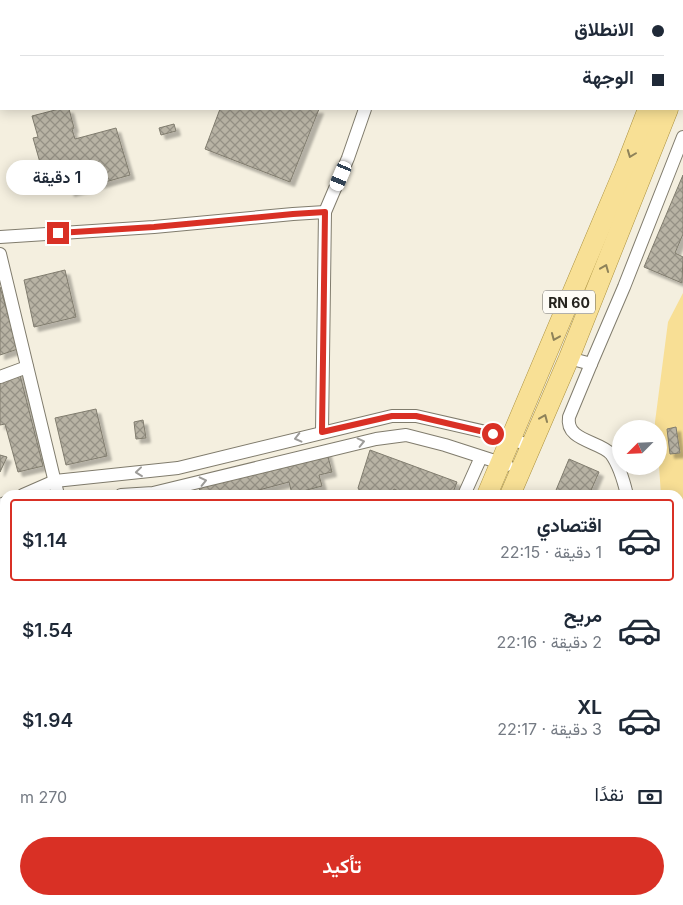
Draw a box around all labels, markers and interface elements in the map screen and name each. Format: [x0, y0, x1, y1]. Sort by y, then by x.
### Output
text: الانطلاق [574, 18, 634, 41]
text: الوجهة [582, 66, 634, 89]
one-way arrow [626, 149, 637, 158]
car [328, 159, 353, 193]
callout: 1 دقيقة [7, 160, 109, 196]
text: 1 دقيقة [33, 167, 81, 187]
route end [47, 222, 69, 244]
one-way arrow [599, 264, 609, 272]
road number: RN 60 [543, 290, 595, 314]
one-way arrow [550, 332, 561, 341]
one-way arrow [538, 414, 548, 423]
north arrow [612, 420, 668, 475]
map controls [612, 420, 667, 475]
route start [482, 423, 504, 445]
one-way arrow [293, 432, 302, 443]
one-way arrow [357, 437, 366, 448]
one-way arrow [135, 466, 143, 477]
one-way arrow [199, 476, 208, 487]
text: اقتصادي [537, 514, 602, 537]
icon: car [617, 518, 662, 563]
text: $1.14 [22, 529, 67, 552]
text: 1 دقيقة · 22:15 [500, 542, 602, 562]
text: مريح [564, 604, 602, 627]
icon: car [617, 608, 662, 653]
text: $1.54 [22, 619, 73, 642]
text: 2 دقيقة · 22:16 [497, 632, 602, 652]
text: XL [577, 696, 602, 719]
icon: car [617, 698, 662, 743]
text: $1.94 [22, 709, 73, 732]
text: 3 دقيقة · 22:17 [497, 719, 602, 739]
text: نقدًا [595, 783, 624, 806]
icon: cash [636, 783, 664, 811]
text: 270 m [20, 787, 67, 807]
button: تأكيد [20, 837, 664, 895]

